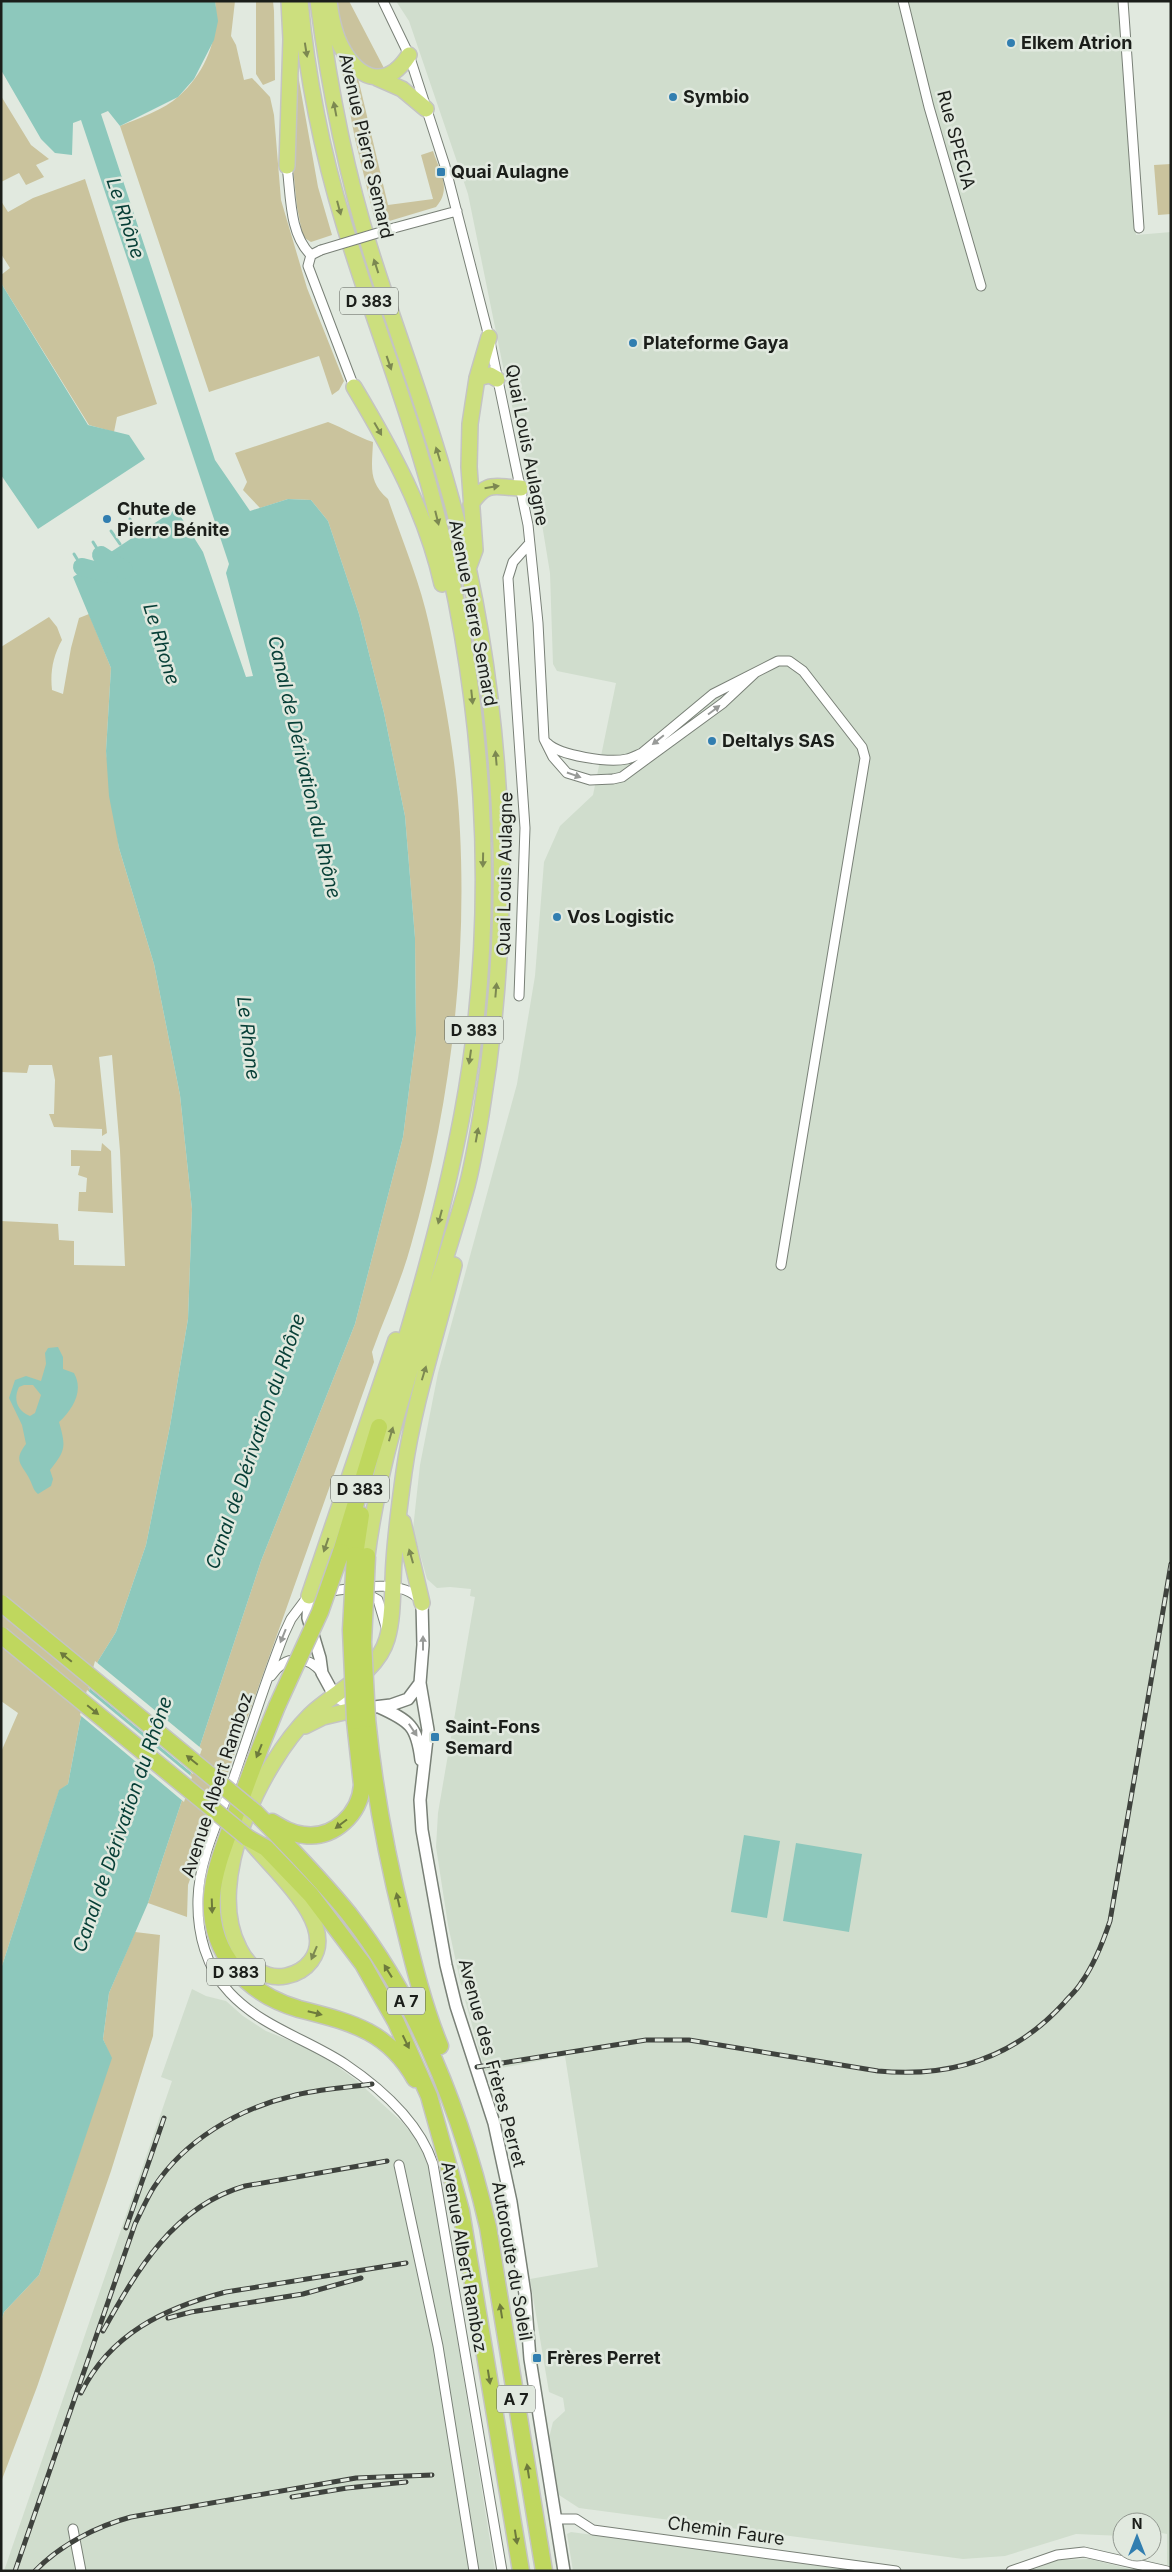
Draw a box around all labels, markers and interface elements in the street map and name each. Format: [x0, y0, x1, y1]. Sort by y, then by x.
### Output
place label: Elkem Atrion [1021, 32, 1132, 53]
marker: Elkem Atrion [1005, 37, 1017, 49]
one-way arrow [303, 42, 311, 58]
street label: Avenue Pierre Semard [335, 51, 398, 240]
place label: Symbio [683, 86, 749, 107]
street label: Rue SPECIA [933, 88, 980, 192]
marker: Symbio [667, 91, 679, 103]
one-way arrow [331, 101, 339, 117]
place label: Quai Aulagne [451, 161, 569, 182]
marker: Quai Aulagne [435, 166, 447, 178]
water label: Le Rhône [102, 175, 149, 262]
one-way arrow [336, 201, 344, 216]
one-way arrow [372, 259, 379, 274]
road number: D 383 [340, 288, 398, 314]
place label: Plateforme Gaya [643, 332, 789, 353]
marker: Plateforme Gaya [627, 337, 639, 349]
one-way arrow [385, 356, 393, 371]
street label: Quai Louis Aulagne [502, 362, 553, 527]
one-way arrow [374, 422, 383, 435]
one-way arrow [434, 446, 442, 461]
one-way arrow [485, 483, 501, 491]
place label: Chute de Pierre Bénite [117, 498, 230, 540]
one-way arrow [433, 511, 441, 526]
marker: Chute de Pierre Bénite [101, 513, 113, 525]
street label: Avenue Pierre Semard [445, 518, 502, 708]
water label: Le Rhone [138, 601, 185, 688]
water label: Canal de Dérivation du Rhône [263, 633, 346, 901]
one-way arrow [468, 690, 476, 706]
one-way arrow [707, 705, 721, 715]
place label: Deltalys SAS [722, 730, 835, 751]
one-way arrow [652, 734, 665, 745]
marker: Deltalys SAS [706, 735, 718, 747]
one-way arrow [491, 749, 499, 765]
one-way arrow [567, 772, 582, 779]
street label: Quai Louis Aulagne [493, 792, 516, 956]
one-way arrow [479, 852, 487, 868]
place label: Vos Logistic [567, 906, 674, 927]
marker: Vos Logistic [551, 911, 563, 923]
one-way arrow [492, 982, 500, 998]
water label: Le Rhone [232, 995, 265, 1081]
road number: D 383 [445, 1016, 503, 1044]
one-way arrow [466, 1049, 474, 1065]
one-way arrow [474, 1127, 482, 1143]
one-way arrow [436, 1209, 444, 1224]
water label: Canal de Dérivation du Rhône [201, 1310, 310, 1572]
one-way arrow [421, 1365, 429, 1380]
one-way arrow [388, 1426, 396, 1441]
road number: D 383 [331, 1476, 389, 1502]
one-way arrow [322, 1538, 329, 1553]
one-way arrow [407, 1548, 415, 1564]
one-way arrow [279, 1629, 286, 1644]
one-way arrow [419, 1635, 427, 1651]
one-way arrow [60, 1651, 73, 1662]
street label: Avenue Albert Ramboz [177, 1690, 256, 1880]
water label: Canal de Dérivation du Rhône [68, 1693, 177, 1955]
one-way arrow [86, 1705, 99, 1716]
place label: Saint-Fons Semard [445, 1716, 540, 1758]
one-way arrow [408, 1723, 418, 1737]
marker: Saint-Fons Semard [429, 1731, 441, 1743]
one-way arrow [254, 1744, 262, 1758]
one-way arrow [186, 1754, 198, 1766]
one-way arrow [335, 1818, 348, 1829]
one-way arrow [394, 1892, 402, 1907]
one-way arrow [209, 1898, 217, 1914]
one-way arrow [310, 1946, 318, 1960]
street label: Avenue des Frères Perret [455, 1956, 530, 2169]
road number: D 383 [207, 1958, 265, 1985]
one-way arrow [383, 1964, 392, 1977]
road number: A 7 [387, 1988, 425, 2014]
one-way arrow [308, 2009, 323, 2017]
one-way arrow [402, 2035, 410, 2049]
street label: Avenue Albert Ramboz [437, 2160, 492, 2354]
street label: Autoroute du Soleil [488, 2180, 537, 2342]
one-way arrow [497, 2302, 505, 2318]
place label: Frères Perret [547, 2347, 661, 2368]
marker: Frères Perret [531, 2352, 543, 2364]
one-way arrow [485, 2369, 493, 2385]
road number: A 7 [497, 2386, 535, 2412]
one-way arrow [523, 2463, 531, 2479]
street label: Chemin Faure [666, 2512, 786, 2549]
north arrow [1112, 2512, 1162, 2562]
text: N [1132, 2515, 1142, 2532]
one-way arrow [512, 2529, 520, 2545]

